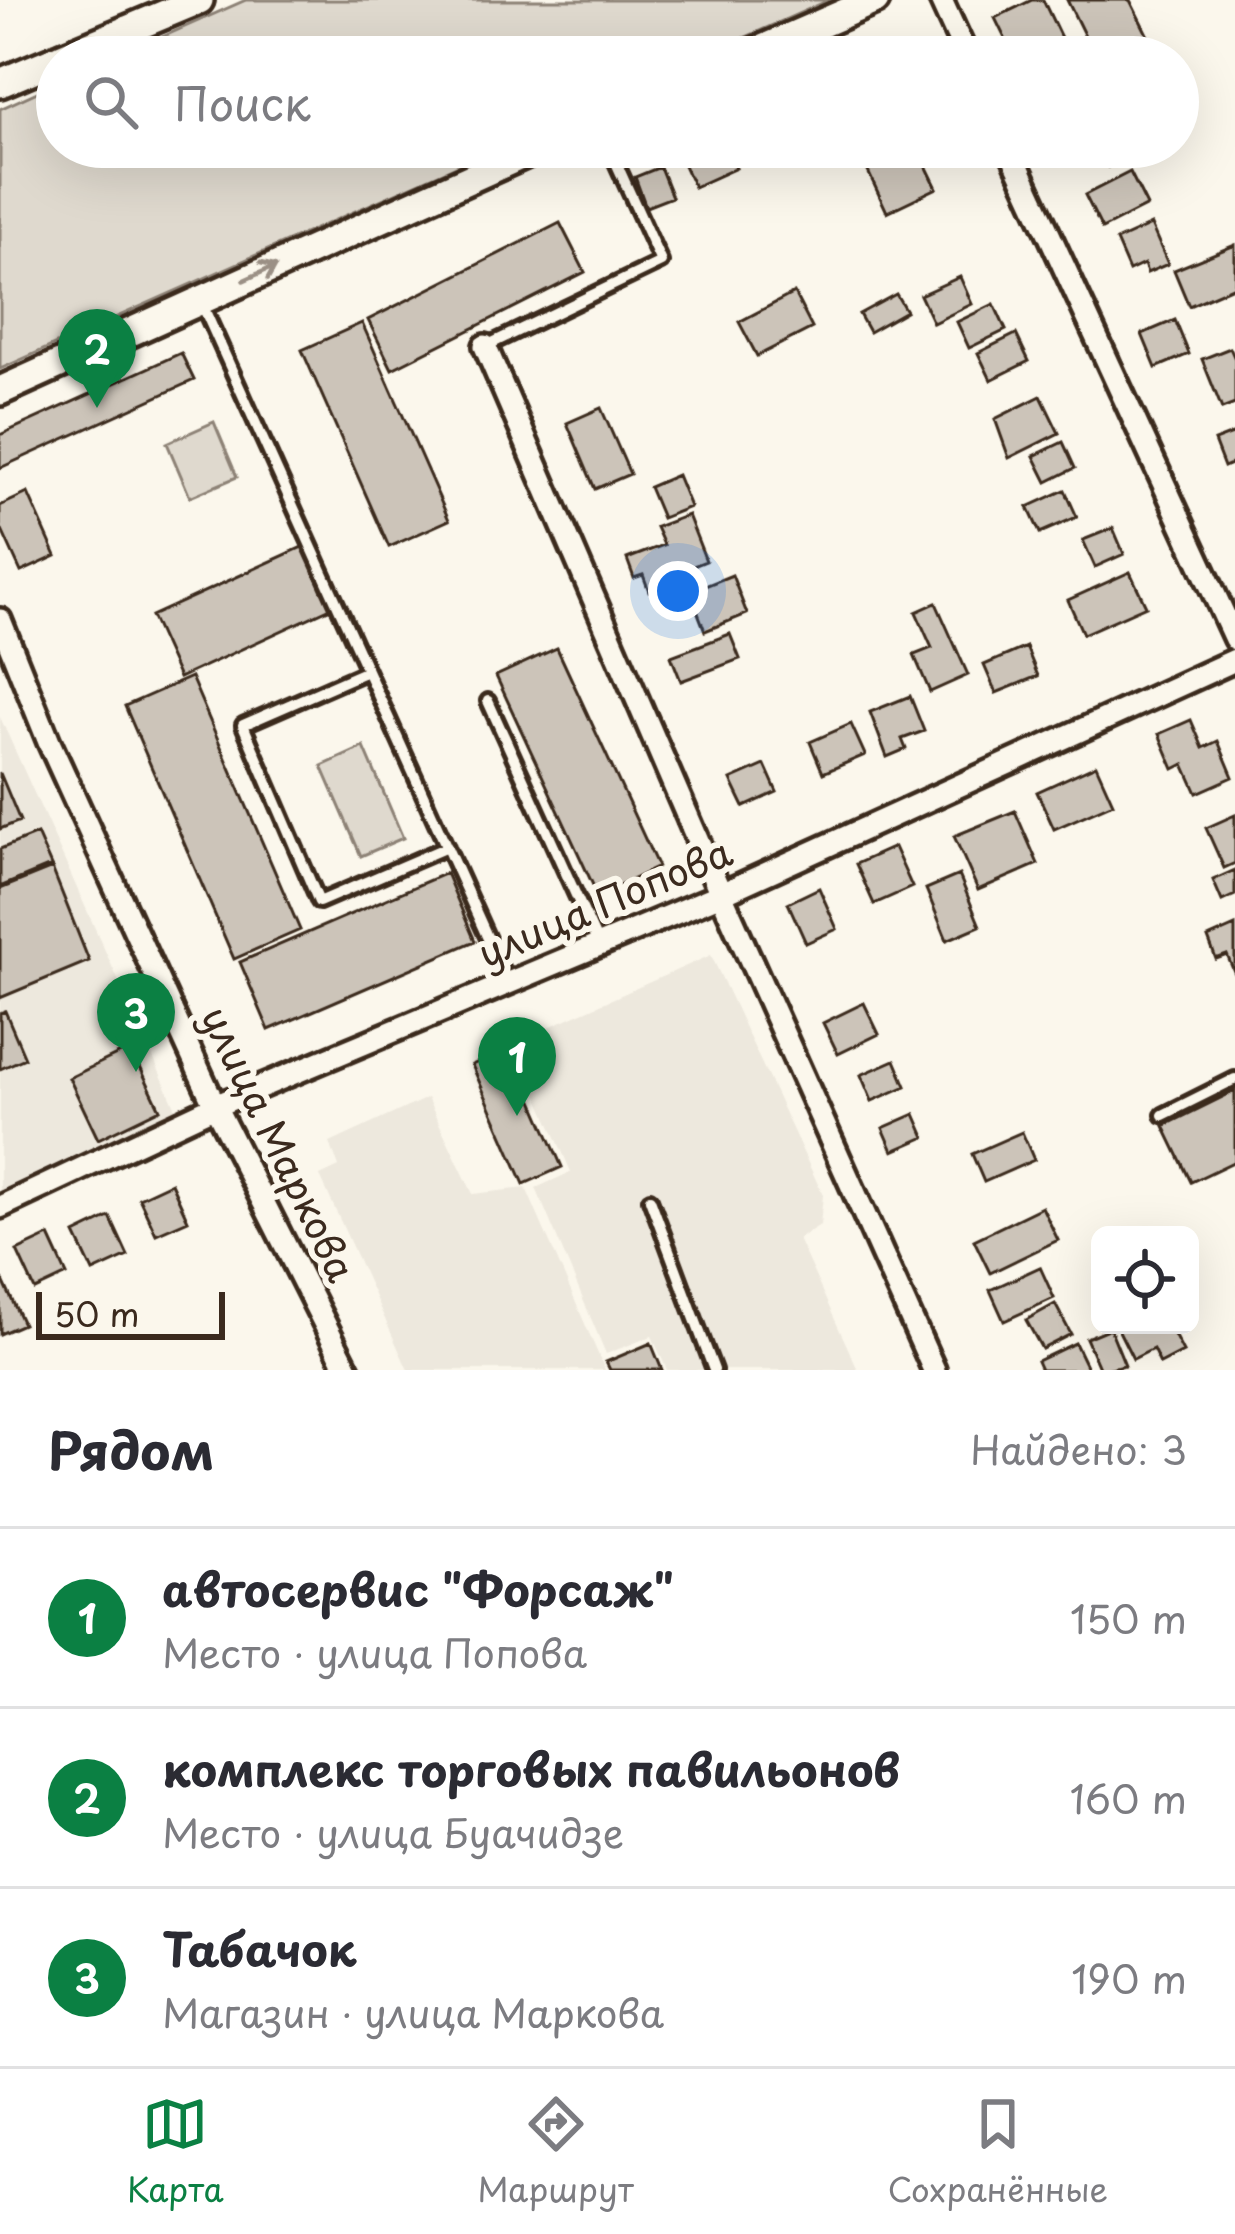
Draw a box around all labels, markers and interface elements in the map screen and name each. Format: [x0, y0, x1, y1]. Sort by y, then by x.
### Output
search box [36, 36, 1199, 168]
text: Поиск [174, 68, 311, 136]
icon: search [78, 69, 144, 135]
one-way arrow [241, 261, 277, 283]
pin: 2 [58, 309, 136, 408]
your location [648, 561, 708, 621]
street label: улица Попова [468, 820, 741, 981]
pin: 3 [97, 973, 175, 1072]
street label: улица Маркова [188, 995, 373, 1291]
pin: 1 [478, 1017, 556, 1116]
map controls [1091, 1226, 1199, 1334]
button: locate [1091, 1226, 1199, 1334]
scale bar [36, 1286, 225, 1339]
text: 50 m [54, 1288, 140, 1338]
text: Рядом [48, 1410, 214, 1487]
text: Найдено: 3 [970, 1419, 1187, 1478]
text: автосервис "Форсаж" [162, 1554, 674, 1622]
text: 1 [78, 1588, 96, 1647]
text: 150 m [1070, 1588, 1187, 1647]
text: Место · улица Попова [162, 1622, 587, 1681]
text: комплекс торговых павильонов [162, 1734, 900, 1802]
text: 2 [73, 1768, 101, 1827]
text: 160 m [1070, 1768, 1187, 1827]
text: Место · улица Буачидзе [162, 1802, 624, 1861]
text: Табачок [162, 1914, 356, 1982]
text: 3 [74, 1948, 100, 2007]
text: 190 m [1071, 1948, 1187, 2007]
text: Магазин · улица Маркова [162, 1982, 664, 2041]
tab: Карта [127, 2091, 224, 2213]
tab: Маршрут [478, 2091, 634, 2213]
tab: Сохранённые [887, 2091, 1108, 2213]

